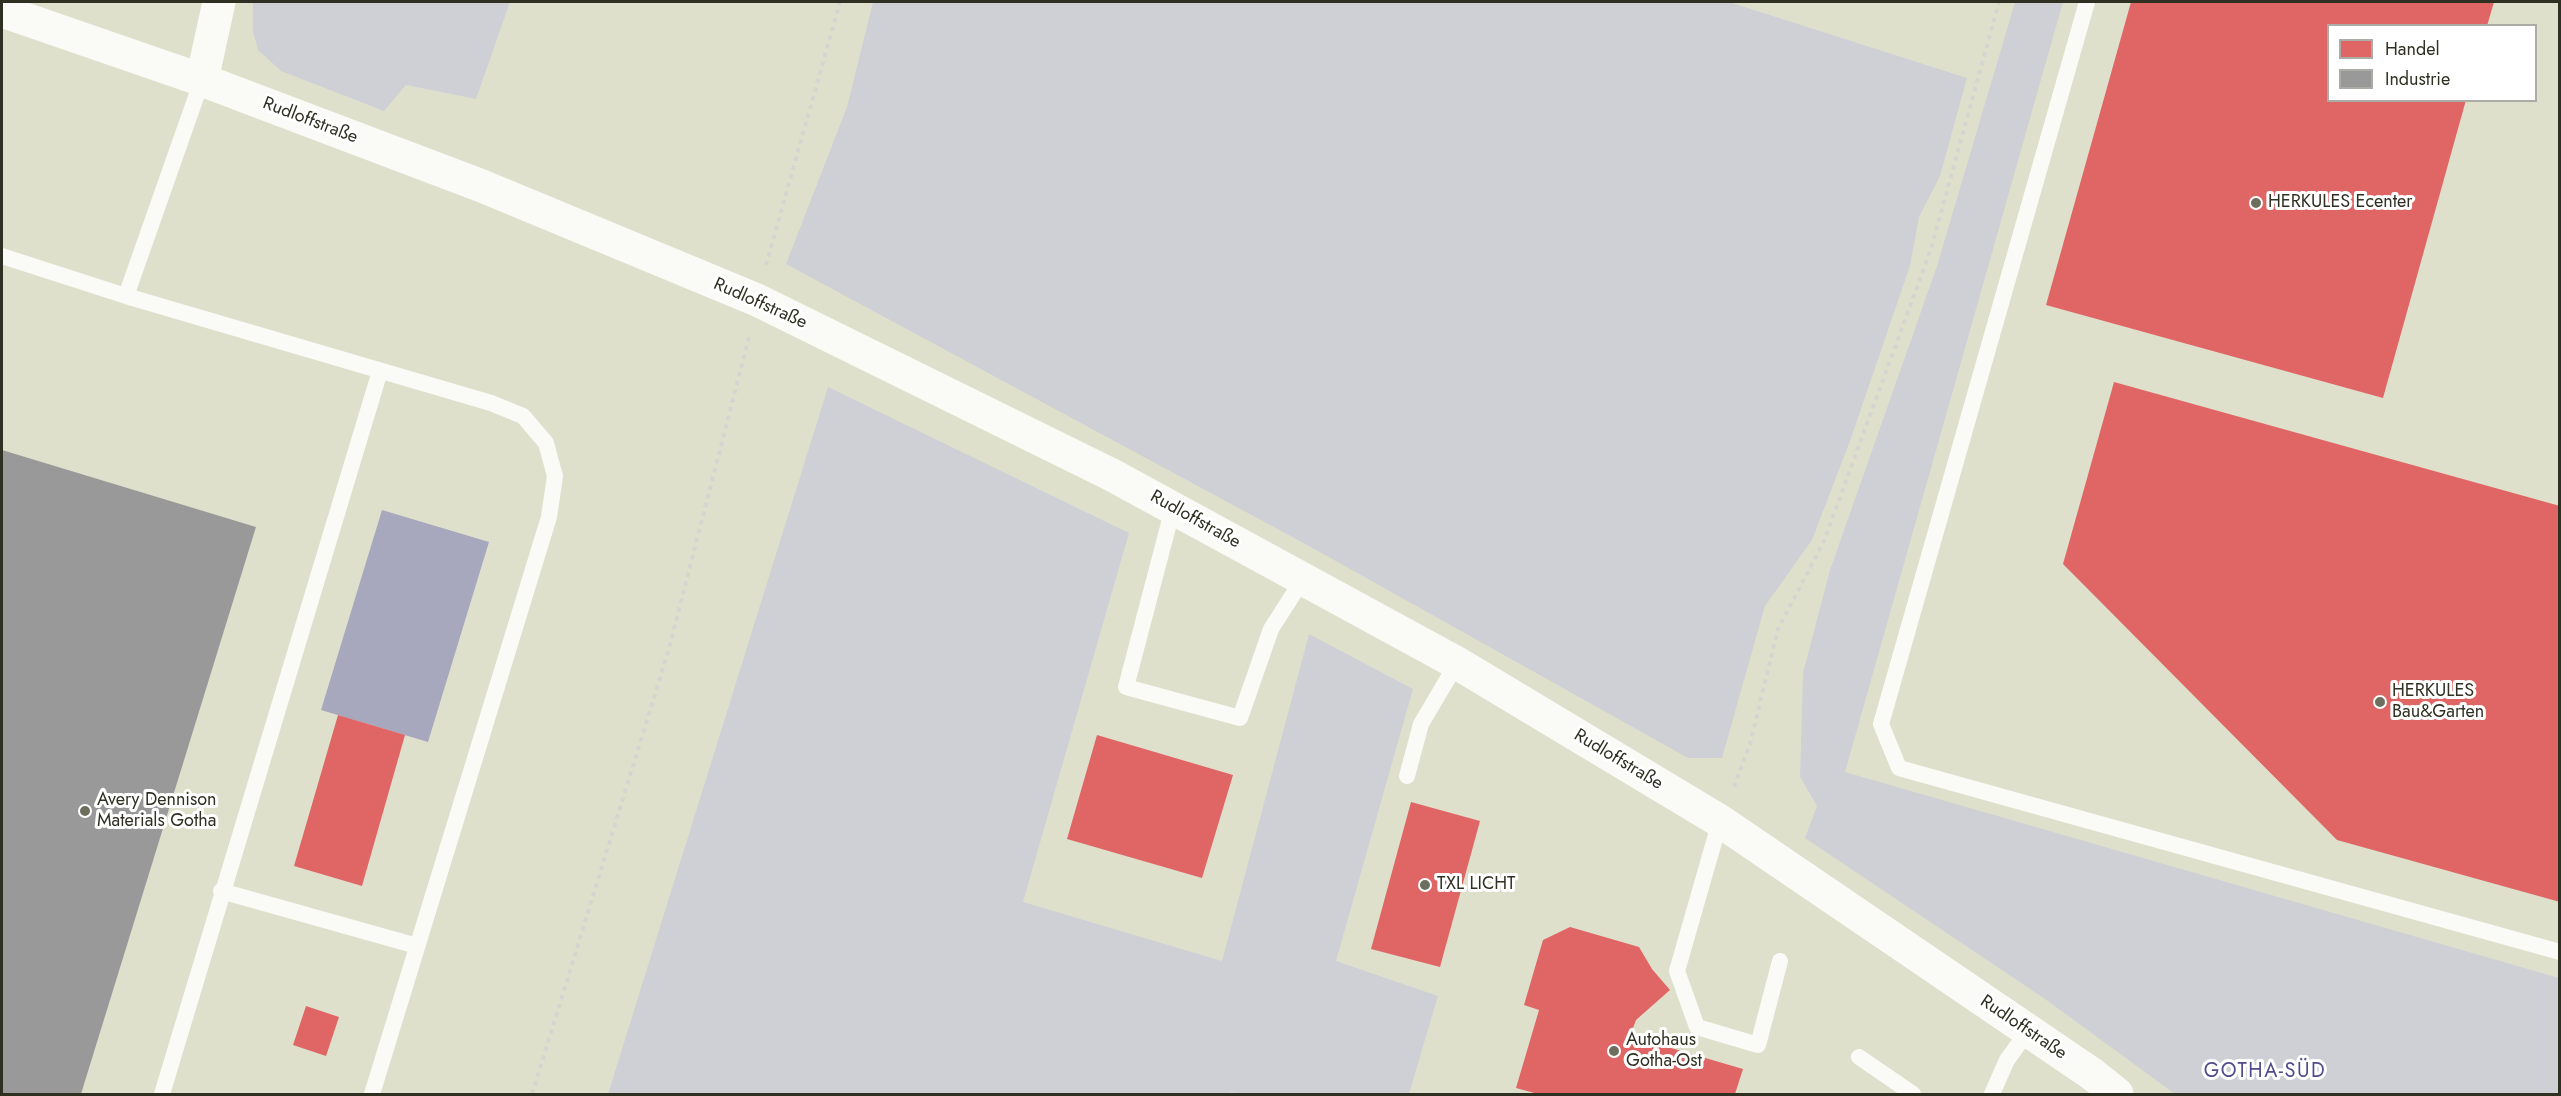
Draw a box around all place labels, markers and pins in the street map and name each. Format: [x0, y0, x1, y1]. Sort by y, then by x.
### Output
place label: HERKULES Ecenter [2268, 192, 2413, 214]
marker: HERKULES Ecenter [2249, 196, 2263, 210]
place label: HERKULES Bau&Garten [2392, 681, 2484, 724]
marker: HERKULES Bau&Garten [2373, 695, 2387, 709]
place label: Avery Dennison Materials Gotha [97, 790, 217, 832]
marker: Avery Dennison Materials Gotha [78, 804, 92, 818]
place label: TXL LICHT [1437, 874, 1515, 896]
marker: TXL LICHT [1418, 878, 1432, 892]
place label: Autohaus Gotha-Ost [1626, 1030, 1702, 1072]
marker: Autohaus Gotha-Ost [1607, 1044, 1621, 1058]

